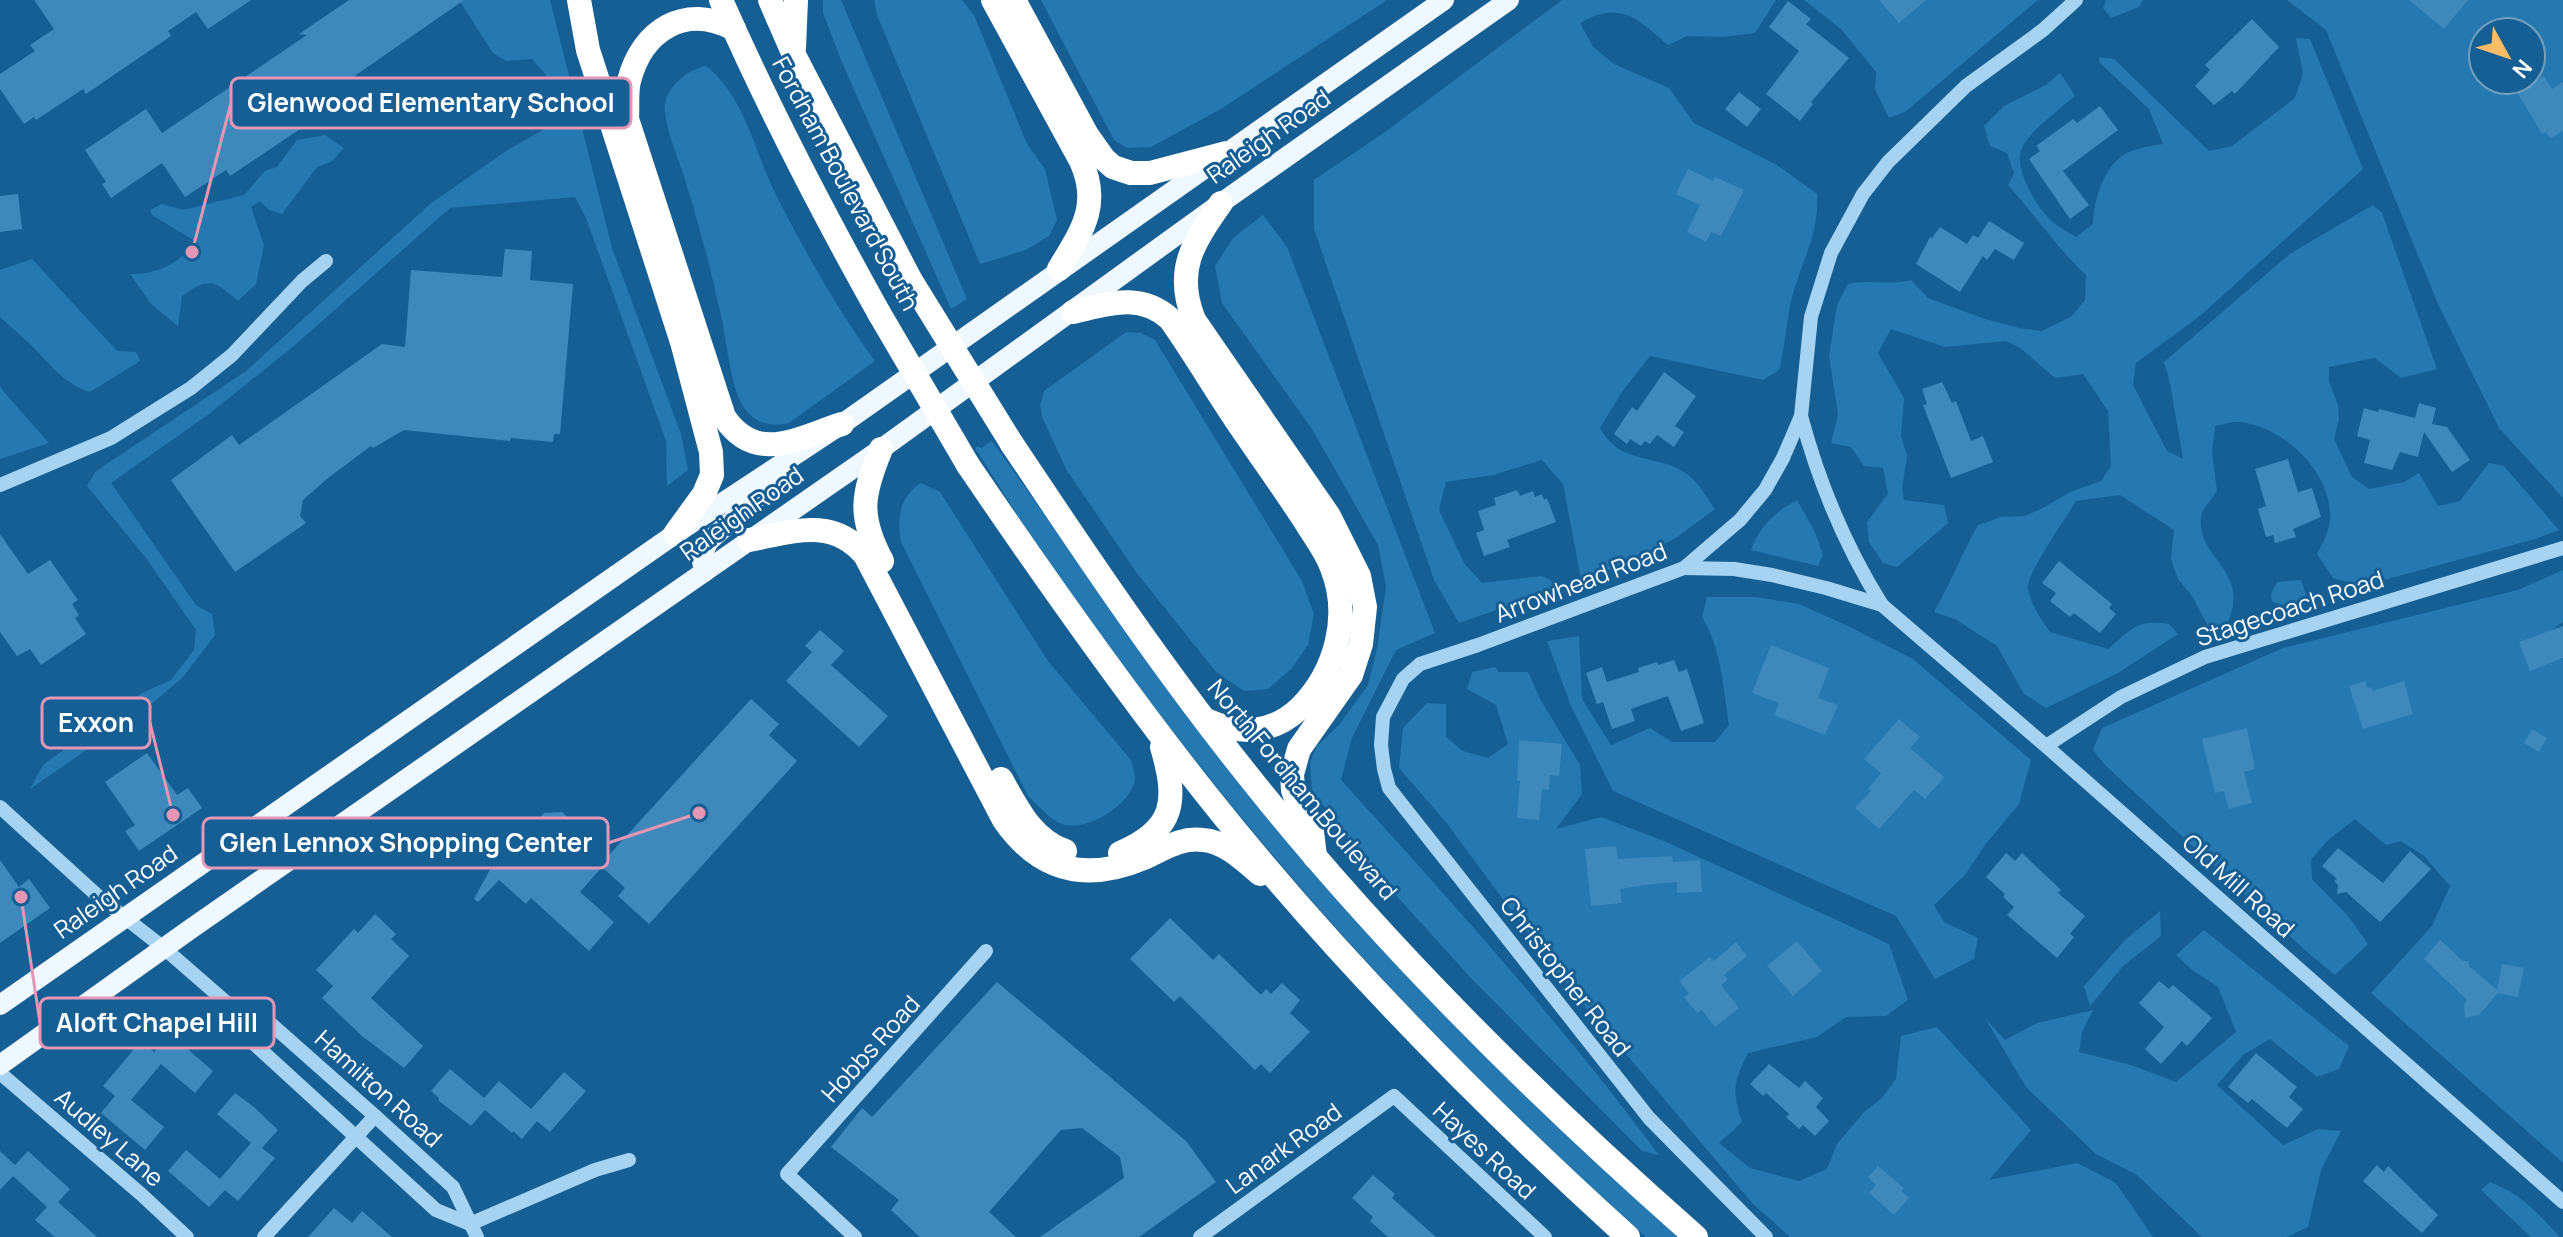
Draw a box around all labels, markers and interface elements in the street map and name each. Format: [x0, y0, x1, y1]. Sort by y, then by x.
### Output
north arrow [2467, 16, 2547, 96]
street label: Fordham Boulevard South [765, 51, 927, 316]
text: N [2506, 53, 2539, 85]
callout: Glenwood Elementary School [231, 78, 631, 128]
street label: Raleigh Road [1200, 81, 1337, 191]
text: Glenwood Elementary School [247, 84, 615, 120]
street label: Raleigh Road [673, 458, 810, 568]
street label: Arrowhead Road [1490, 534, 1671, 630]
street label: Stagecoach Road [2191, 562, 2388, 653]
street label: North Fordham Boulevard [1201, 672, 1405, 907]
callout: Exxon [42, 698, 150, 748]
text: Exxon [58, 704, 134, 740]
callout: Glen Lennox Shopping Center [203, 818, 608, 868]
text: Glen Lennox Shopping Center [219, 824, 593, 860]
street label: Old Mill Road [2176, 826, 2302, 944]
street label: Raleigh Road [47, 836, 184, 946]
street label: Christopher Road [1493, 889, 1639, 1063]
street label: Hobbs Road [813, 987, 927, 1109]
callout: Aloft Chapel Hill [40, 998, 274, 1048]
text: Aloft Chapel Hill [56, 1004, 258, 1040]
street label: Hamilton Road [308, 1022, 450, 1154]
street label: Audley Lane [48, 1080, 171, 1193]
street label: Hayes Road [1426, 1094, 1544, 1206]
street label: Lanark Road [1219, 1095, 1348, 1201]

